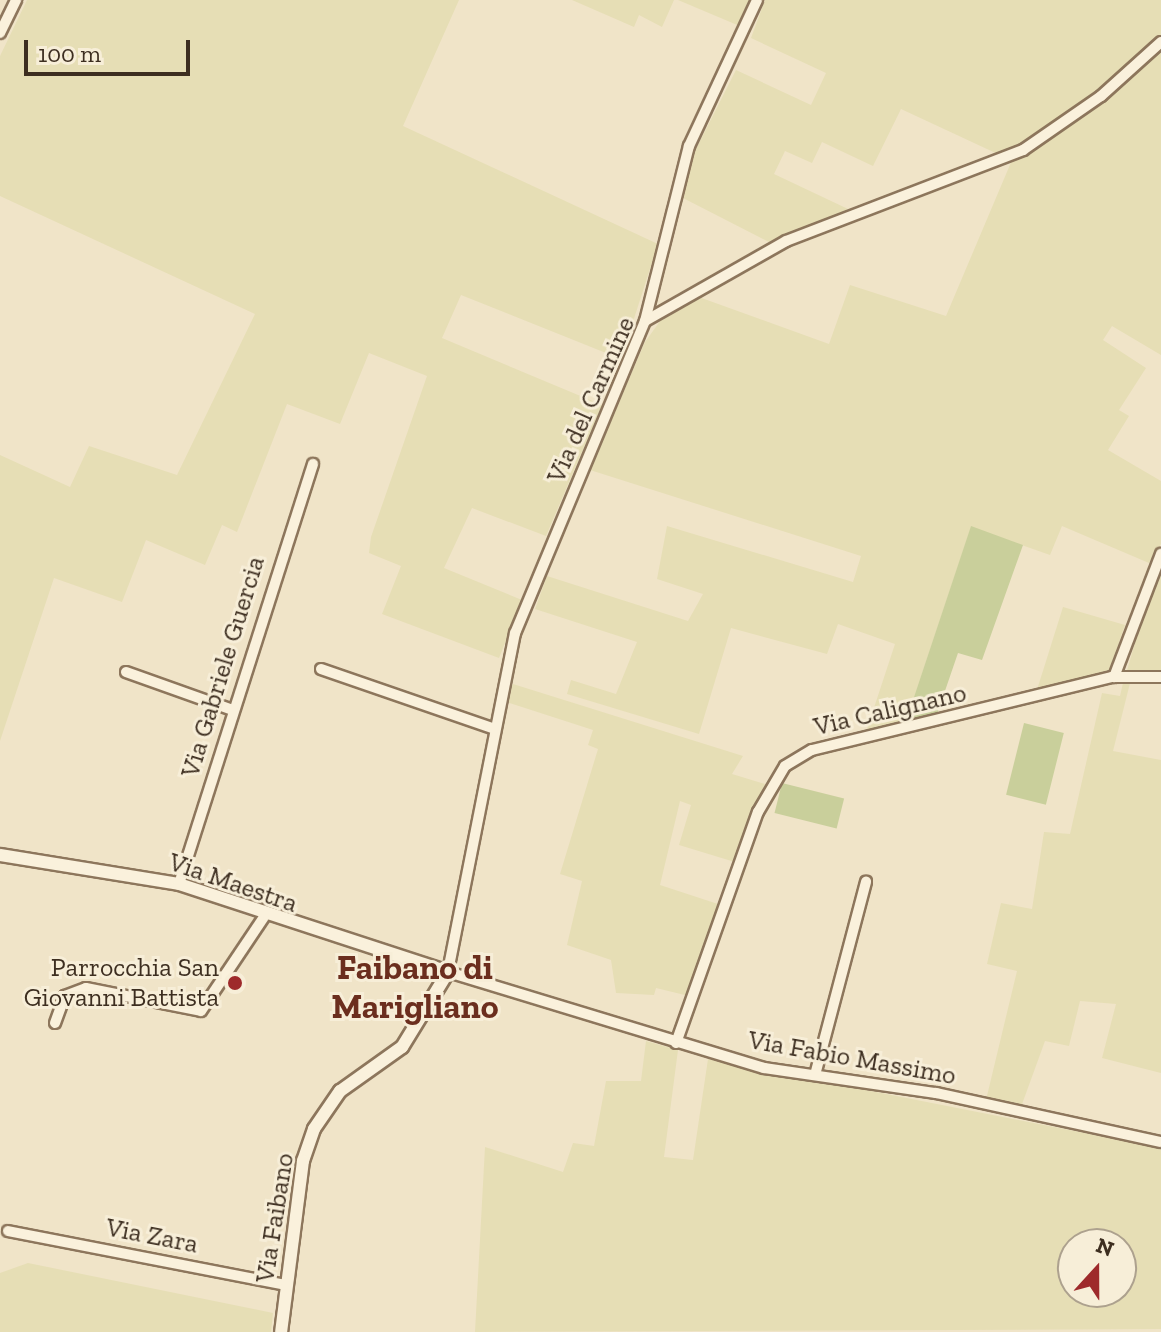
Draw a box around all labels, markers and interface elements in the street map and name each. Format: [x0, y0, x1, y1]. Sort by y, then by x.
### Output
scale bar [28, 24, 194, 74]
text: 100 m [38, 39, 101, 68]
street label: Via del Carmine [540, 312, 642, 488]
street label: Via Gabriele Guercia [175, 553, 271, 781]
street label: Via Calignano [811, 677, 969, 743]
street label: Via Maestra [165, 846, 301, 920]
district label: Faibano di Marigliano [331, 947, 499, 1026]
place label: Parrocchia San Giovanni Battista [24, 952, 219, 1014]
marker: Parrocchia San Giovanni Battista [226, 974, 244, 992]
street label: Via Fabio Massimo [746, 1024, 958, 1092]
street label: Via Faibano [249, 1151, 301, 1285]
street label: Via Zara [103, 1212, 201, 1260]
north arrow [1057, 1228, 1137, 1308]
text: N [1092, 1231, 1118, 1263]

